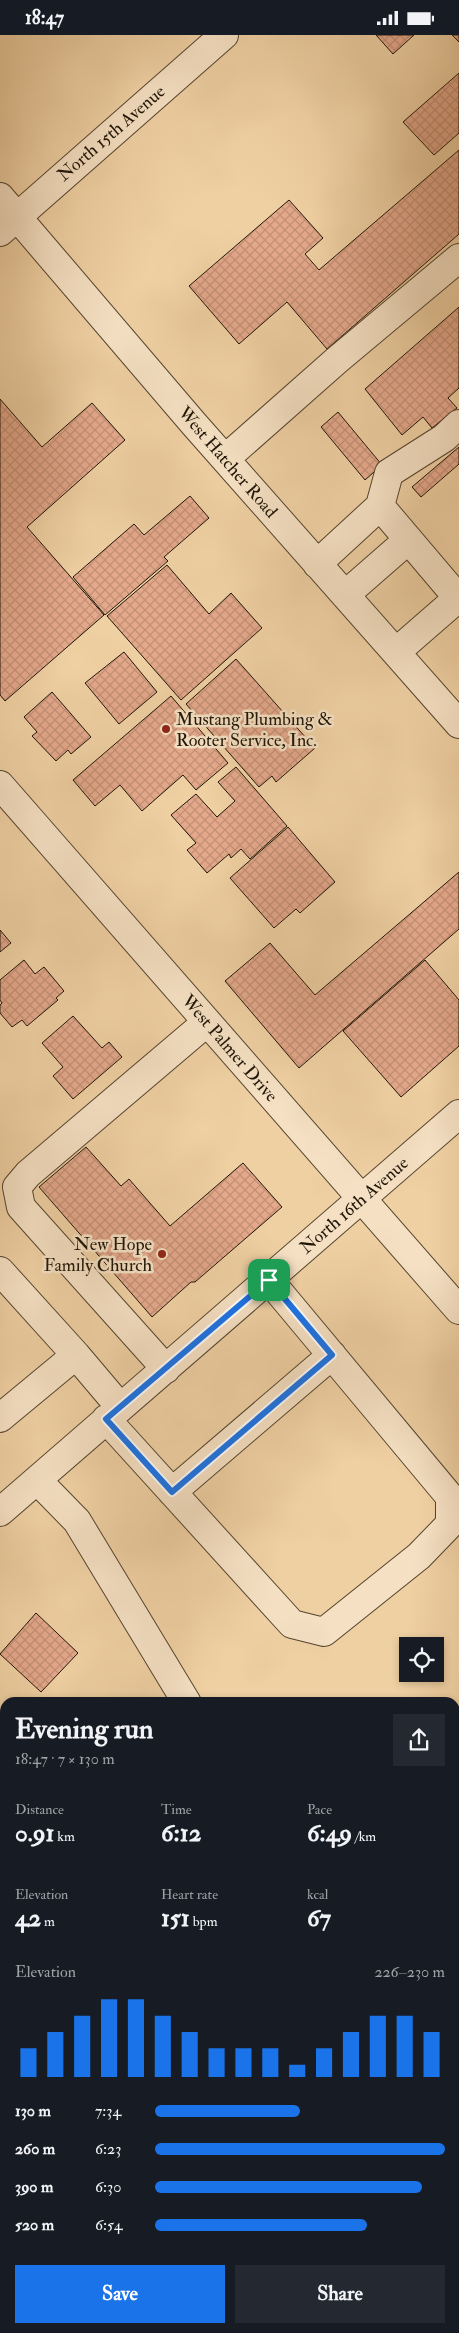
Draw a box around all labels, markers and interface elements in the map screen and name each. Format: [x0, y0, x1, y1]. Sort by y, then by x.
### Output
text: 18:47 [25, 6, 64, 30]
street label: North 15th Avenue [53, 80, 170, 187]
street label: West Hatcher Road [172, 401, 282, 523]
place label: Mustang Plumbing & Rooter Service, Inc. [176, 708, 333, 752]
marker: Mustang Plumbing & Rooter Service, Inc. [160, 723, 172, 735]
street label: West Palmer Drive [176, 989, 283, 1107]
street label: North 16th Avenue [295, 1152, 414, 1259]
place label: New Hope Family Church [44, 1233, 153, 1277]
marker: New Hope Family Church [156, 1248, 168, 1260]
pin [248, 1259, 290, 1301]
icon: arrive [255, 1266, 283, 1294]
map controls [399, 1637, 444, 1682]
button: locate [399, 1637, 444, 1682]
text: Evening run [15, 1712, 153, 1747]
button: share [393, 1714, 445, 1766]
text: 18:47 · 7 × 130 m [15, 1749, 115, 1769]
text: Distance [15, 1801, 64, 1818]
text: Time [161, 1801, 192, 1818]
text: Pace [307, 1801, 332, 1818]
text: 0.91 [15, 1818, 54, 1849]
text: 6:12 [161, 1818, 201, 1849]
text: 6:49 [307, 1818, 352, 1849]
text: km [54, 1828, 75, 1845]
text: /km [352, 1828, 376, 1845]
text: Elevation [15, 1886, 68, 1903]
text: Heart rate [161, 1886, 218, 1903]
text: kcal [307, 1886, 328, 1903]
text: 42 [15, 1903, 41, 1934]
text: 151 [161, 1903, 190, 1934]
text: 67 [307, 1903, 331, 1934]
text: m [41, 1913, 55, 1930]
text: bpm [190, 1913, 218, 1930]
text: Elevation [15, 1962, 76, 1982]
text: 226–230 m [374, 1962, 445, 1982]
text: 130 m [15, 2101, 51, 2121]
text: 7:34 [95, 2101, 121, 2121]
text: 260 m [15, 2139, 55, 2159]
text: 6:23 [95, 2139, 121, 2159]
text: 390 m [15, 2177, 53, 2197]
text: 6:30 [95, 2177, 121, 2197]
text: 520 m [15, 2215, 54, 2235]
text: 6:54 [95, 2215, 122, 2235]
button: Save [15, 2265, 225, 2323]
button: Share [235, 2265, 445, 2323]

